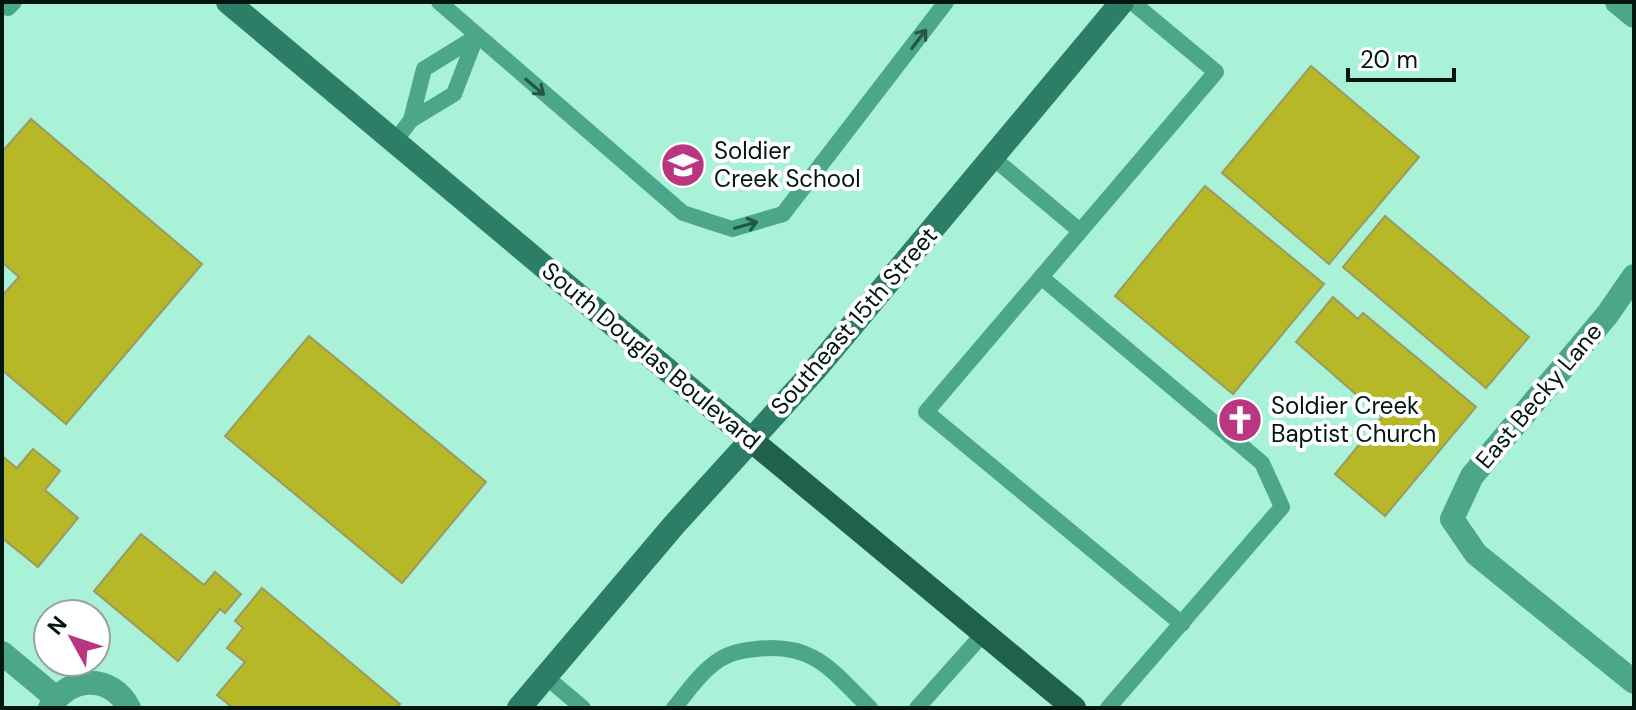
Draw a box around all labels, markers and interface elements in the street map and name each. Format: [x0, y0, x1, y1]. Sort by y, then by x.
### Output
one-way arrow [910, 28, 927, 50]
scale bar [1348, 32, 1454, 82]
text: 20 m [1360, 44, 1418, 75]
one-way arrow [524, 78, 545, 96]
place label: Soldier Creek School [714, 135, 861, 194]
school or university icon: Soldier Creek School [659, 141, 707, 189]
one-way arrow [733, 217, 759, 232]
street label: Southeast 15th Street [764, 220, 944, 421]
street label: South Douglas Boulevard [536, 255, 767, 456]
street label: East Becky Lane [1469, 317, 1609, 475]
place label: Soldier Creek Baptist Church [1271, 390, 1436, 449]
church icon: Soldier Creek Baptist Church [1216, 396, 1264, 444]
north arrow [32, 598, 112, 678]
text: N [41, 610, 73, 641]

